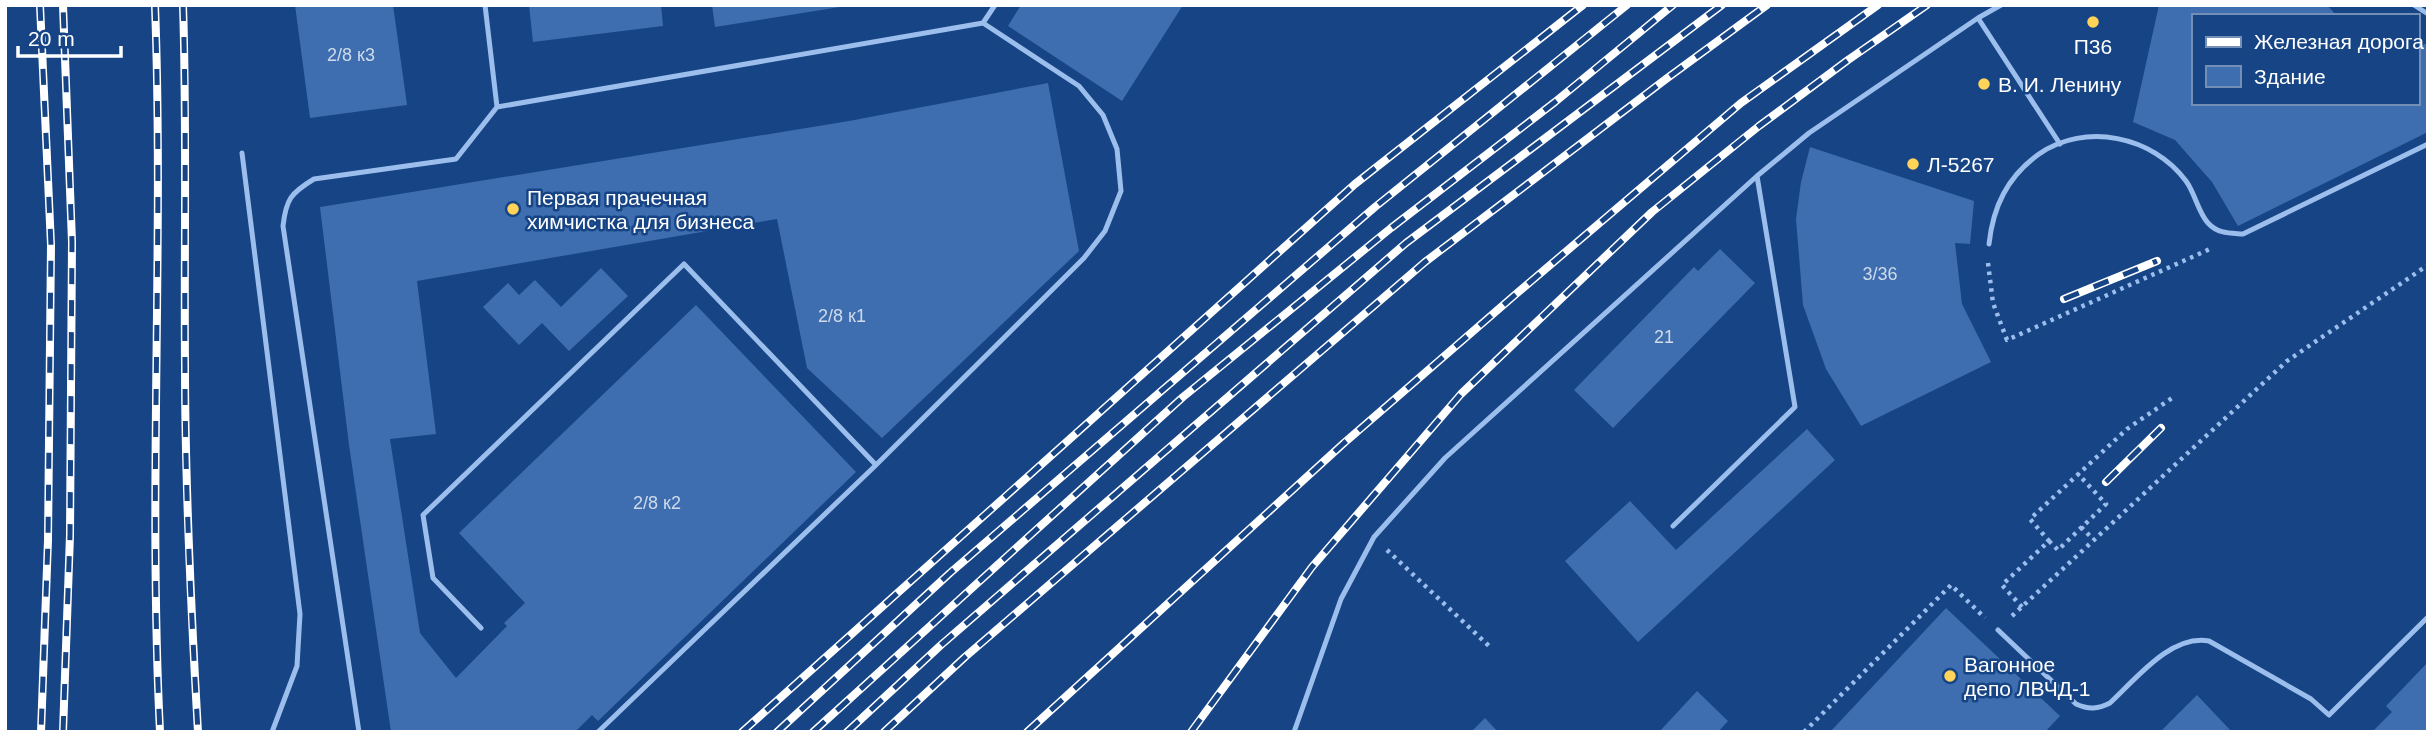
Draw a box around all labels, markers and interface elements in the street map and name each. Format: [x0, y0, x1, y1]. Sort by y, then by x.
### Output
scale bar [18, 14, 121, 58]
marker: П36 [2085, 14, 2101, 30]
legend [2192, 14, 2419, 105]
text: 20 m [28, 27, 75, 50]
text: Железная дорога [2254, 30, 2424, 53]
place label: П36 [2074, 35, 2112, 58]
house number: 2/8 к3 [327, 45, 375, 65]
text: Здание [2254, 65, 2326, 88]
place label: В. И. Ленину [1998, 73, 2122, 96]
marker: В. И. Ленину [1976, 76, 1992, 92]
place label: Л-5267 [1927, 153, 1995, 176]
marker: Л-5267 [1905, 156, 1921, 172]
place label: Первая прачечная химчистка для бизнеса [527, 186, 754, 233]
marker: Первая прачечная химчистка для бизнеса [505, 201, 521, 217]
house number: 3/36 [1862, 264, 1898, 284]
house number: 2/8 к1 [818, 306, 866, 326]
house number: 21 [1654, 327, 1674, 347]
house number: 2/8 к2 [633, 493, 681, 513]
place label: Вагонное депо ЛВЧД-1 [1964, 653, 2091, 700]
marker: Вагонное депо ЛВЧД-1 [1942, 668, 1958, 684]

